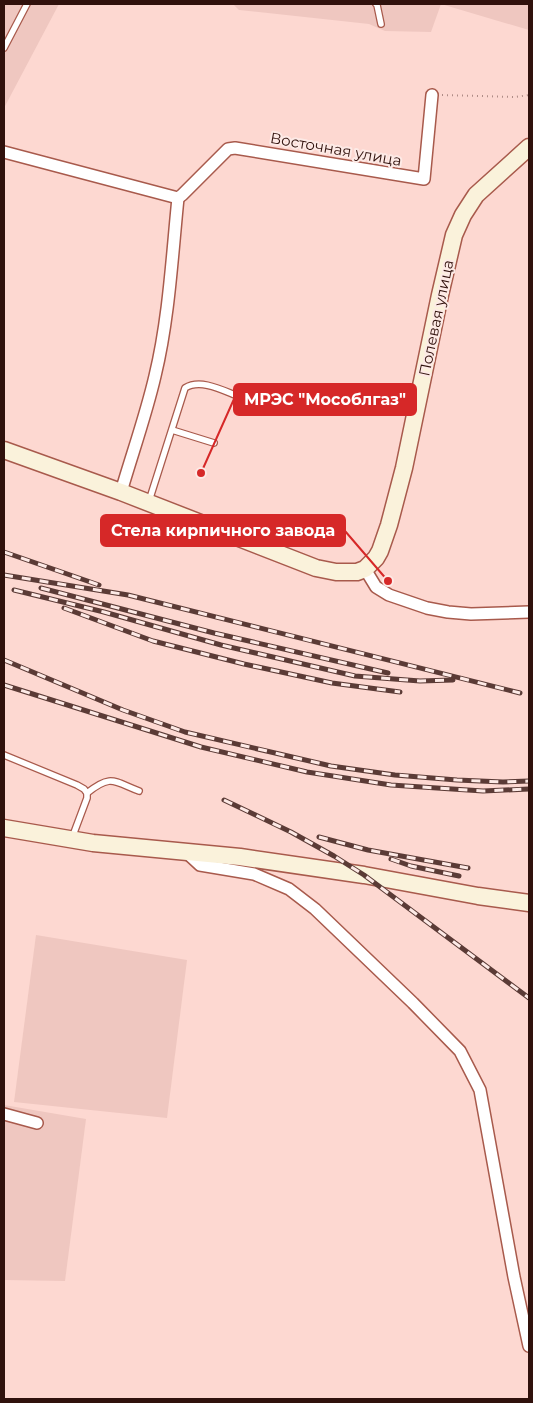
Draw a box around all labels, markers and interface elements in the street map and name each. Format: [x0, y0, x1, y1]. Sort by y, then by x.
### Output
street label: Восточная улица [269, 128, 403, 170]
street label: Полевая улица [414, 258, 458, 378]
callout: МРЭС "Мособлгаз" [234, 384, 416, 415]
text: МРЭС "Мособлгаз" [244, 390, 406, 409]
callout: Стела кирпичного завода [101, 515, 345, 546]
text: Стела кирпичного завода [111, 521, 335, 540]

